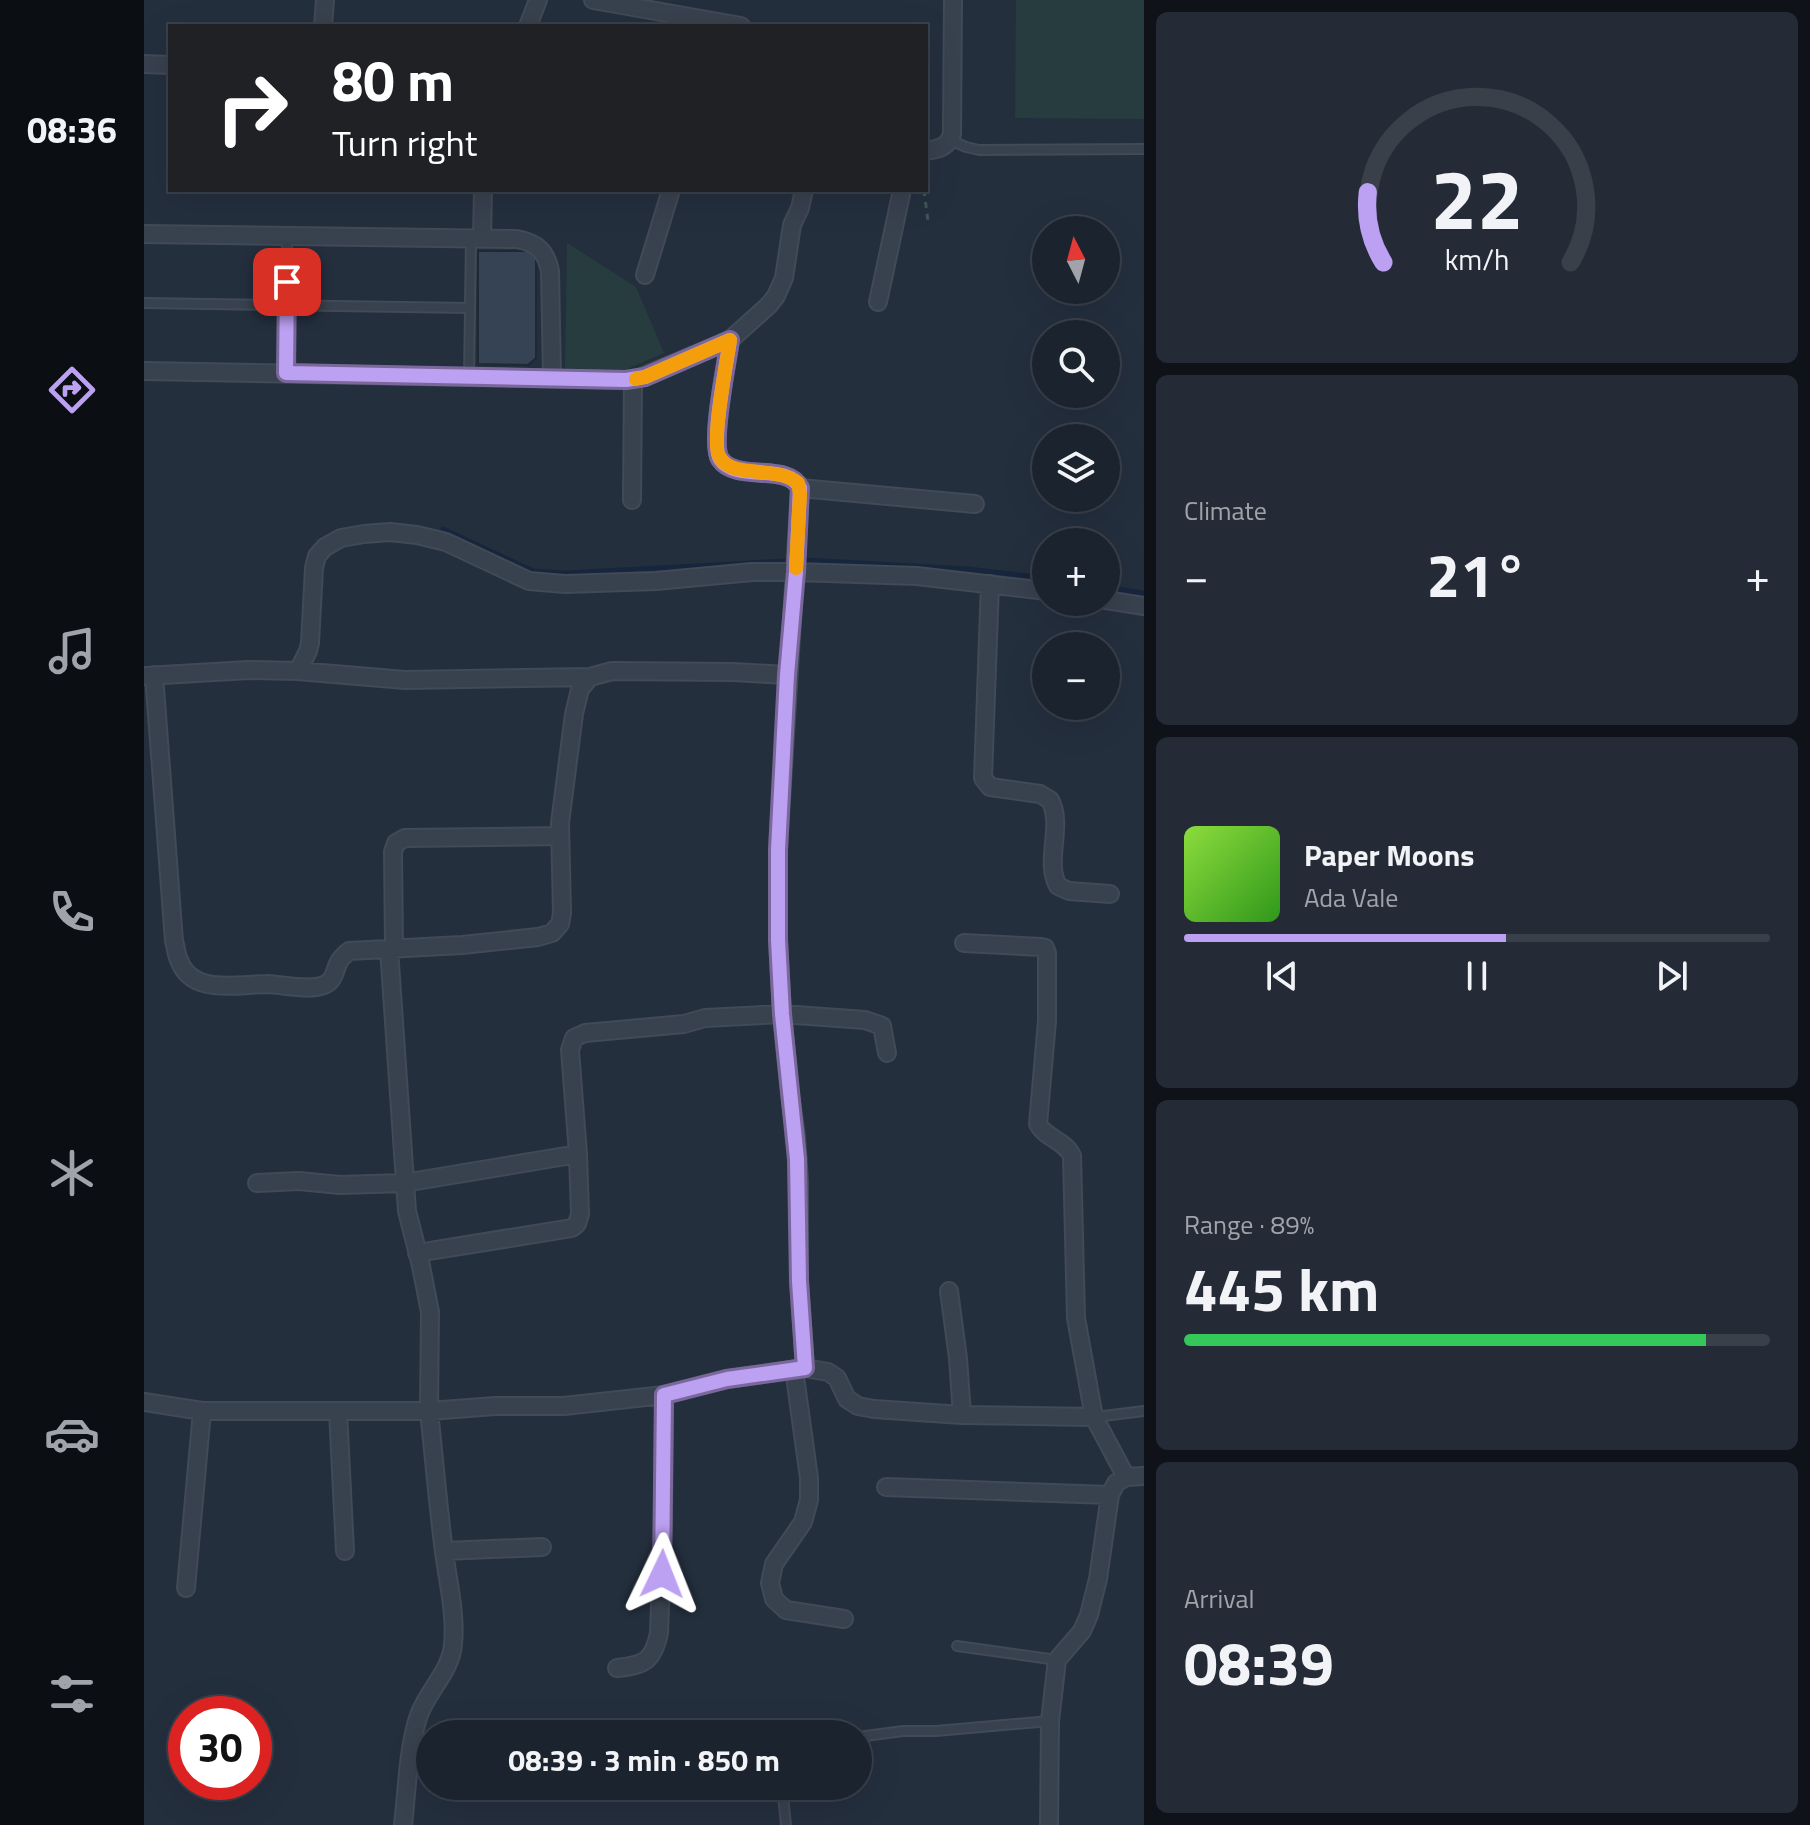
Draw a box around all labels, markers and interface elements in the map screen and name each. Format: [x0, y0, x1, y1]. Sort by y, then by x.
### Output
text: 80 m [332, 38, 454, 123]
icon: right [200, 56, 304, 160]
text: 08:36 [27, 102, 117, 157]
text: Turn right [332, 115, 477, 170]
text: 22 [1430, 135, 1524, 261]
north arrow [1032, 216, 1120, 304]
map controls [1032, 216, 1120, 720]
text: km/h [1445, 238, 1509, 281]
pin [253, 248, 321, 316]
icon: arrive [265, 260, 309, 304]
button: search [1032, 320, 1120, 408]
icon: directions [44, 362, 100, 418]
button: layers [1032, 424, 1120, 512]
text: Climate [1184, 491, 1267, 530]
button: + [1032, 528, 1120, 616]
text: 21° [1427, 529, 1527, 620]
text: − [1184, 542, 1209, 609]
text: + [1745, 542, 1770, 609]
icon: music [44, 623, 100, 679]
button: − [1032, 632, 1120, 720]
text: Paper Moons [1304, 832, 1474, 878]
text: Ada Vale [1304, 878, 1398, 917]
icon: phone [44, 884, 100, 940]
icon: previous [1260, 954, 1304, 998]
icon: pause [1455, 954, 1499, 998]
icon: next [1650, 954, 1694, 998]
icon: climate [44, 1145, 100, 1201]
text: Range · 89% [1184, 1205, 1314, 1244]
text: 445 km [1184, 1243, 1379, 1334]
icon: car [44, 1406, 100, 1462]
position arrow [620, 1532, 704, 1616]
text: Arrival [1184, 1579, 1255, 1618]
text: 08:39 [1184, 1617, 1334, 1708]
icon: filters [44, 1666, 100, 1722]
speed limit sign: 30 [168, 1696, 272, 1800]
text: 08:39 · 3 min · 850 m [508, 1737, 780, 1783]

